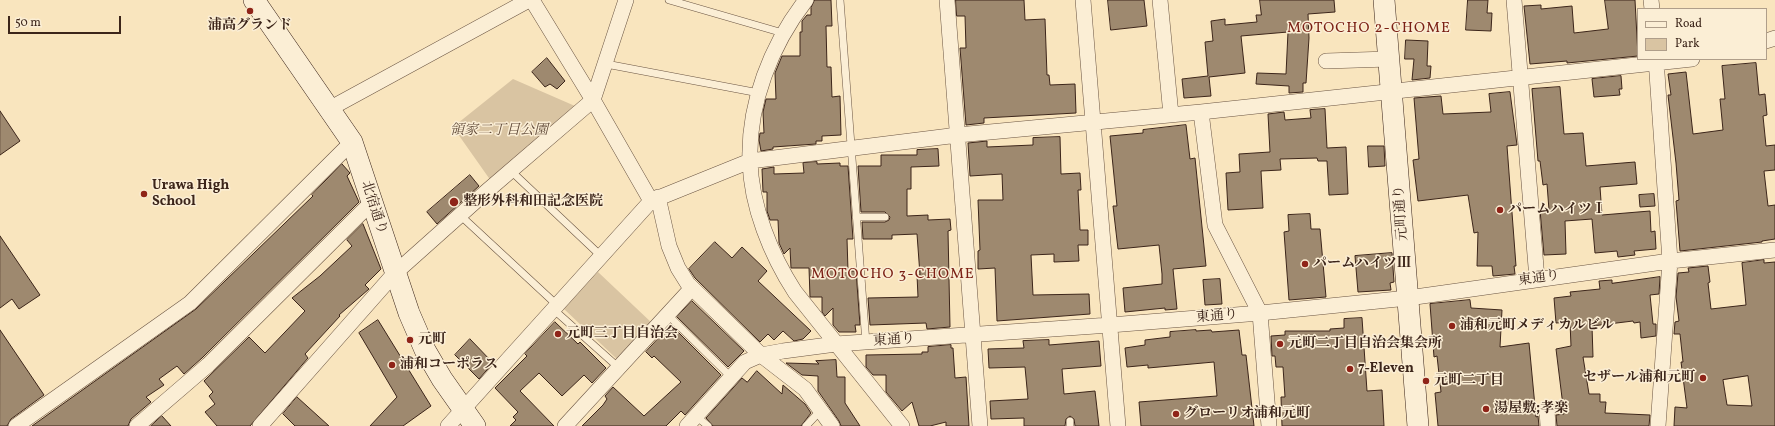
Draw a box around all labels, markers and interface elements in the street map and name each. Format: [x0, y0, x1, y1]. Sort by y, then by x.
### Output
marker: 浦高グランド [245, 6, 255, 16]
scale bar [10, 8, 123, 34]
legend [1637, 8, 1767, 60]
text: 50 m [15, 15, 41, 31]
text: Road [1675, 16, 1702, 32]
place label: 浦高グランド [208, 18, 292, 34]
district label: MOTOCHO 2-CHOME [1287, 20, 1451, 38]
text: Park [1675, 36, 1700, 52]
park label: 領家二丁目公園 [450, 123, 548, 139]
place label: Urawa High School [152, 178, 229, 210]
street label: 北宿通り [356, 179, 390, 237]
street label: 元町通り [1392, 184, 1412, 242]
marker: Urawa High School [139, 189, 149, 199]
place label: 整形外科和田記念医院 [463, 194, 603, 210]
marker: 整形外科和田記念医院 [448, 196, 460, 208]
place label: パームハイツⅠ [1508, 202, 1606, 218]
marker: パームハイツⅠ [1495, 205, 1505, 215]
place label: パームハイツⅢ [1313, 256, 1411, 272]
marker: パームハイツⅢ [1300, 259, 1310, 269]
district label: MOTOCHO 3-CHOME [811, 266, 975, 284]
street label: 東通り [1517, 268, 1561, 290]
street label: 東通り [1195, 307, 1239, 327]
place label: 浦和元町メディカルビル [1460, 318, 1614, 334]
marker: 浦和元町メディカルビル [1447, 321, 1457, 331]
place label: 元町三丁目自治会 [566, 326, 678, 342]
marker: 元町三丁目自治会 [553, 329, 563, 339]
street label: 東通り [872, 331, 916, 351]
place label: 元町 [418, 332, 446, 348]
marker: 元町 [405, 335, 415, 345]
place label: 元町二丁目自治会集会所 [1288, 336, 1442, 352]
marker: 元町二丁目自治会集会所 [1275, 339, 1285, 349]
place label: 浦和コーポラス [400, 357, 498, 373]
marker: 浦和コーポラス [387, 360, 397, 370]
place label: 7-Eleven [1358, 361, 1414, 377]
marker: 7-Eleven [1345, 364, 1355, 374]
place label: セザール浦和元町 [1583, 370, 1695, 386]
place label: 元町二丁目 [1434, 373, 1504, 389]
marker: セザール浦和元町 [1698, 373, 1708, 383]
marker: 元町二丁目 [1421, 376, 1431, 386]
place label: 湯屋敷;孝楽 [1494, 401, 1568, 417]
marker: 湯屋敷;孝楽 [1481, 404, 1491, 414]
place label: グローリオ浦和元町 [1184, 406, 1310, 422]
marker: グローリオ浦和元町 [1171, 409, 1181, 419]

